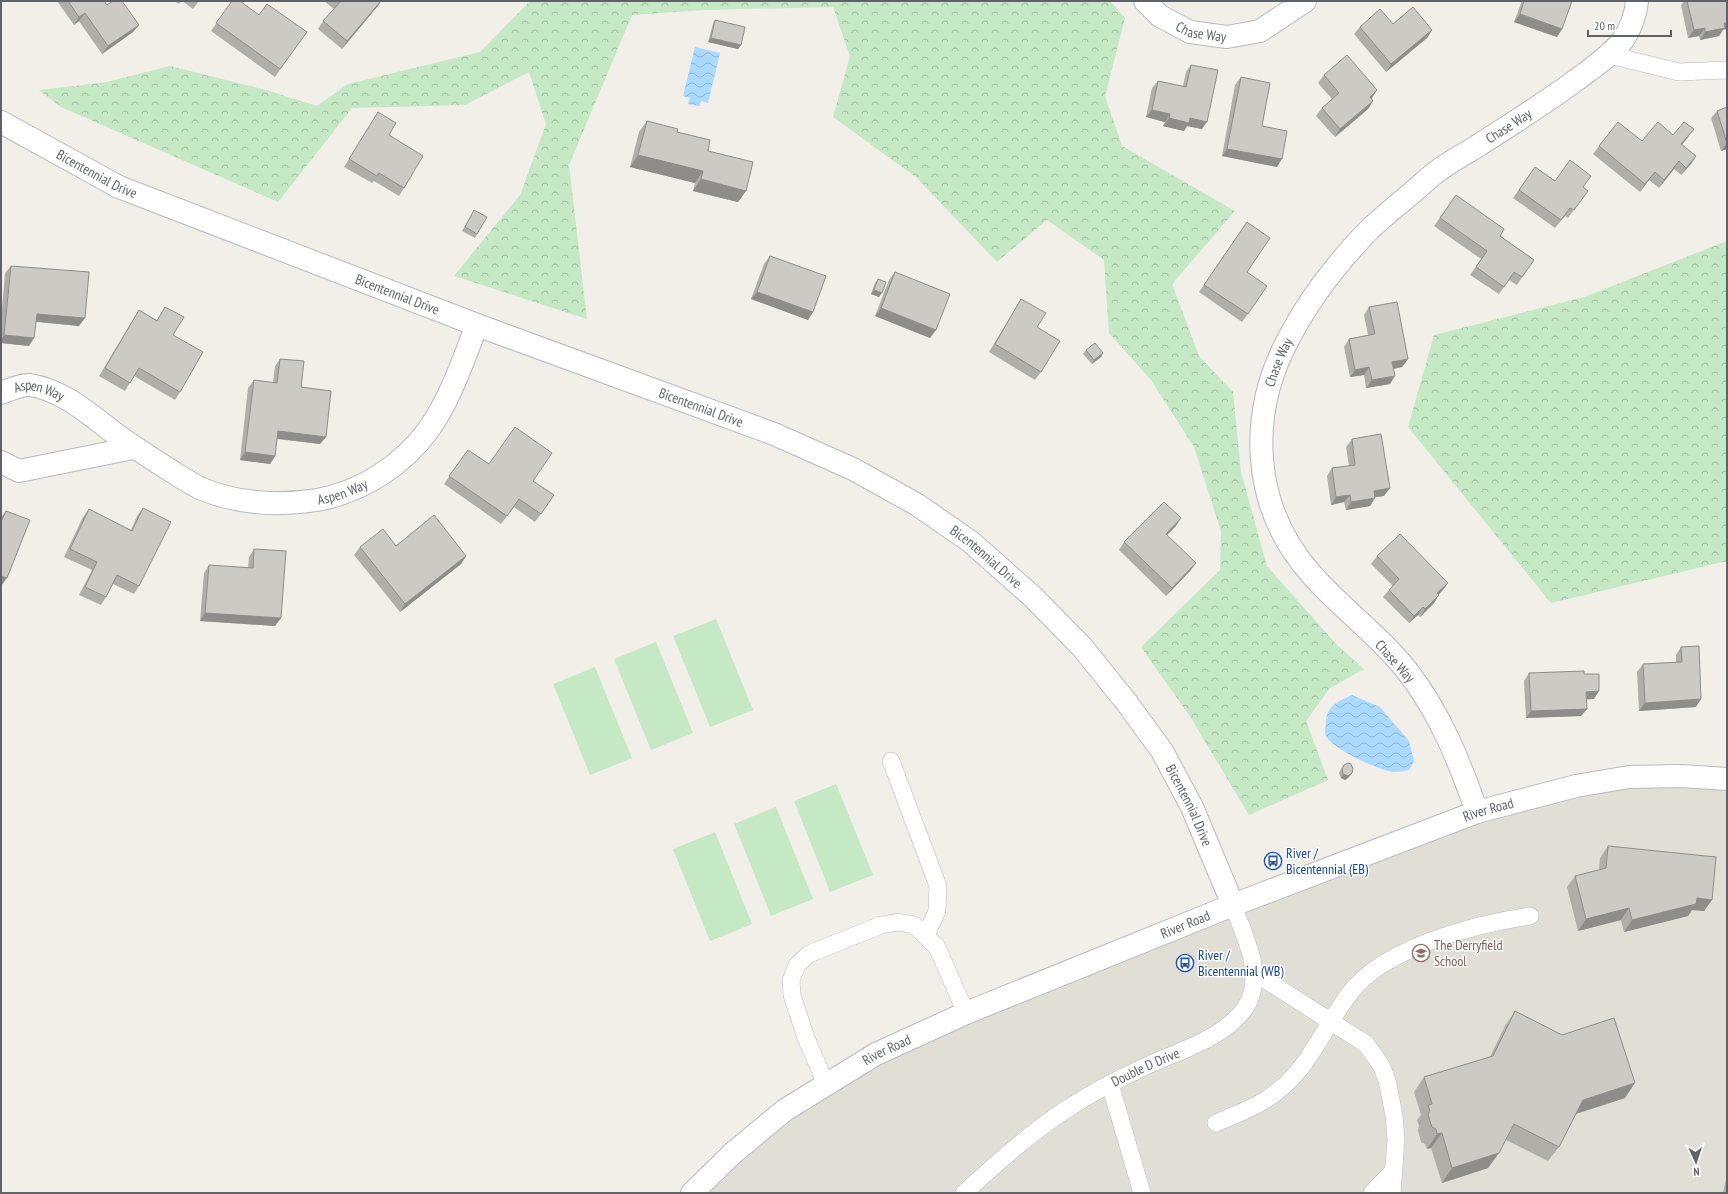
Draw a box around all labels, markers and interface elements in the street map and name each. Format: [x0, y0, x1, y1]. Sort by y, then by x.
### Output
scale bar [1588, 12, 1671, 38]
street label: Chase Way [1173, 17, 1228, 46]
text: 20 m [1594, 18, 1615, 33]
street label: Chase Way [1482, 104, 1536, 147]
street label: Bicentennial Drive [53, 145, 140, 202]
street label: Bicentennial Drive [353, 270, 442, 319]
street label: Chase Way [1261, 334, 1297, 389]
street label: Aspen Way [11, 376, 68, 405]
street label: Bicentennial Drive [656, 383, 746, 431]
street label: Aspen Way [316, 475, 371, 509]
street label: Bicentennial Drive [947, 521, 1026, 592]
street label: Chase Way [1371, 636, 1419, 687]
street label: Bicentennial Drive [1162, 761, 1216, 849]
street label: River Road [1460, 794, 1515, 826]
place label: River / Bicentennial (EB) [1286, 844, 1369, 878]
bus stop icon: River / Bicentennial (EB) [1263, 851, 1283, 871]
street label: River Road [1158, 906, 1213, 942]
place label: The Derryfield School [1434, 936, 1502, 970]
school or university icon: The Derryfield School [1411, 943, 1431, 963]
place label: River / Bicentennial (WB) [1198, 946, 1284, 980]
bus stop icon: River / Bicentennial (WB) [1175, 953, 1195, 973]
street label: River Road [859, 1030, 914, 1069]
street label: Double D Drive [1108, 1044, 1182, 1091]
north arrow [1676, 1142, 1716, 1182]
text: N [1693, 1165, 1700, 1179]

